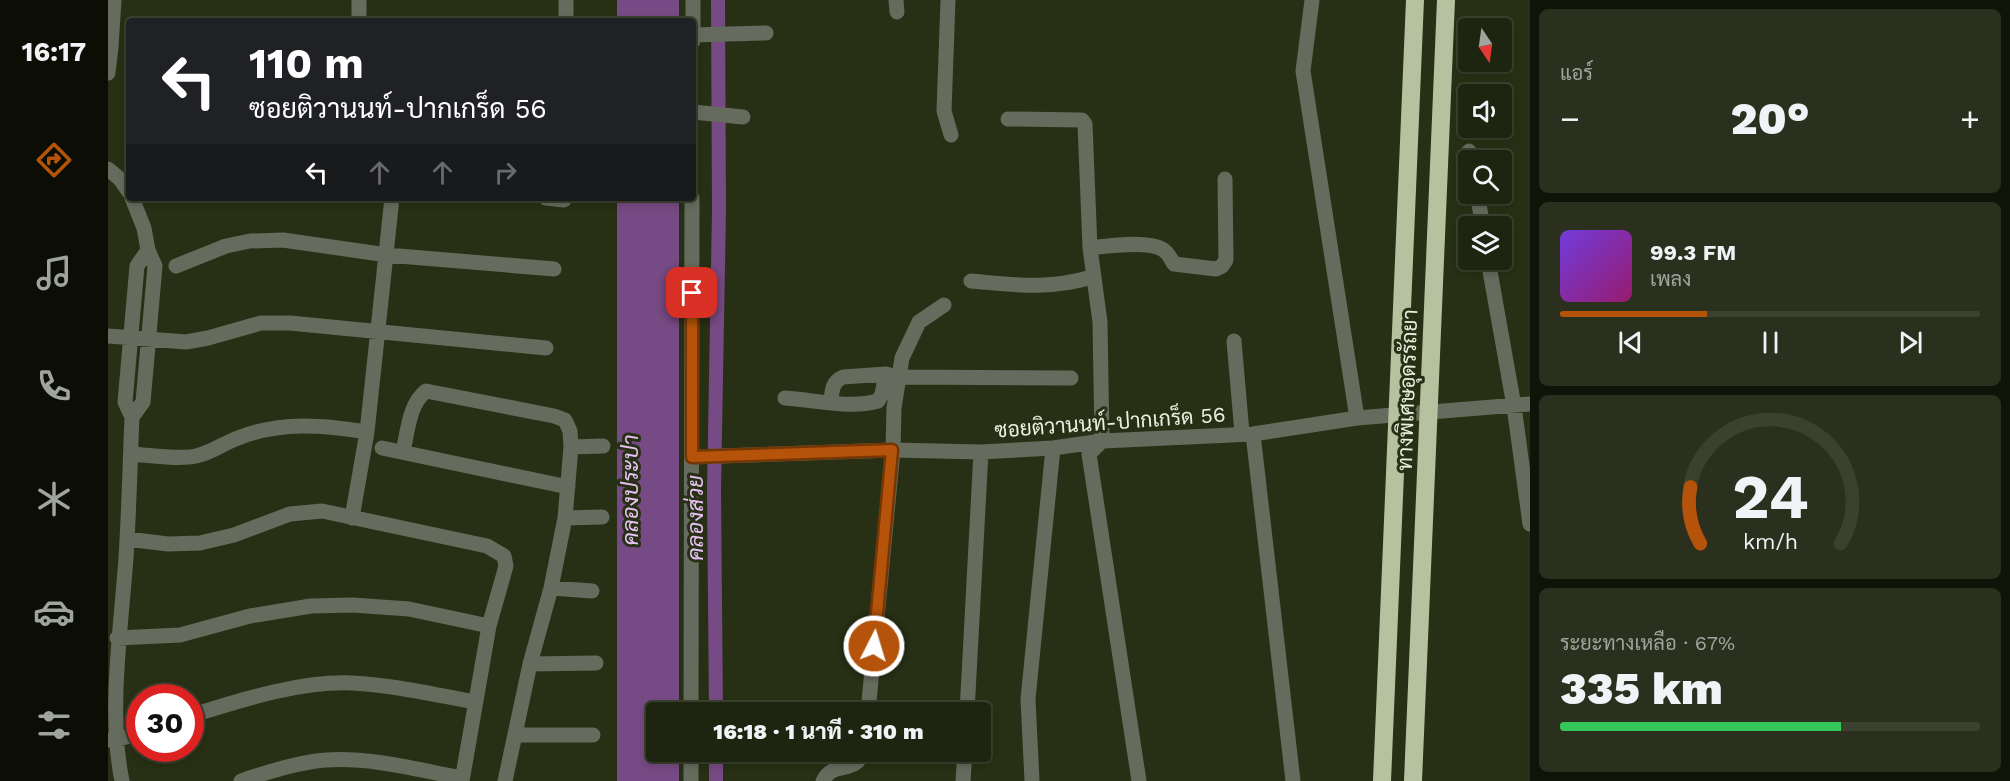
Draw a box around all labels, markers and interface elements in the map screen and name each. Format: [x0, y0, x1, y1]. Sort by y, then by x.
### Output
north arrow [1458, 18, 1512, 72]
map controls [1458, 18, 1512, 270]
text: 16:17 [22, 36, 86, 68]
text: 110 m [249, 39, 364, 88]
icon: left [150, 42, 228, 120]
text: แอร์ [1560, 61, 1593, 85]
button: sound [1458, 84, 1512, 138]
text: 20° [1730, 92, 1810, 145]
text: ซอยติวานนท์-ปากเกร็ด 56 [249, 93, 547, 125]
text: − [1560, 99, 1580, 138]
text: + [1960, 99, 1980, 138]
icon: directions [33, 139, 75, 181]
button: search [1458, 150, 1512, 204]
icon: left [300, 156, 333, 189]
icon: ahead [363, 156, 396, 189]
icon: ahead [426, 156, 459, 189]
icon: right [489, 156, 522, 189]
button: layers [1458, 216, 1512, 270]
text: 99.3 FM [1650, 240, 1736, 265]
icon: music [33, 252, 75, 294]
pin [666, 267, 717, 318]
text: เพลง [1650, 267, 1691, 291]
icon: arrive [675, 276, 708, 309]
street label: ทางพิเศษอุดรรัถยา [1392, 309, 1424, 471]
icon: previous [1614, 326, 1647, 359]
icon: pause [1754, 326, 1787, 359]
icon: next [1894, 326, 1927, 359]
icon: phone [33, 365, 75, 407]
street label: ซอยติวานนท์-ปากเกร็ด 56 [993, 399, 1226, 443]
water label: คลองประปา [618, 435, 643, 545]
text: 24 [1732, 460, 1808, 533]
water label: คลองส่วย [683, 475, 708, 561]
icon: climate [33, 478, 75, 520]
text: km/h [1742, 529, 1798, 554]
icon: car [33, 591, 75, 633]
position arrow [842, 614, 906, 678]
text: ระยะทางเหลือ · 67% [1560, 631, 1735, 655]
text: 335 km [1560, 662, 1723, 715]
speed limit sign: 30 [126, 684, 204, 762]
icon: filters [33, 704, 75, 746]
text: 16:18 · 1 นาที · 310 m [713, 719, 924, 744]

